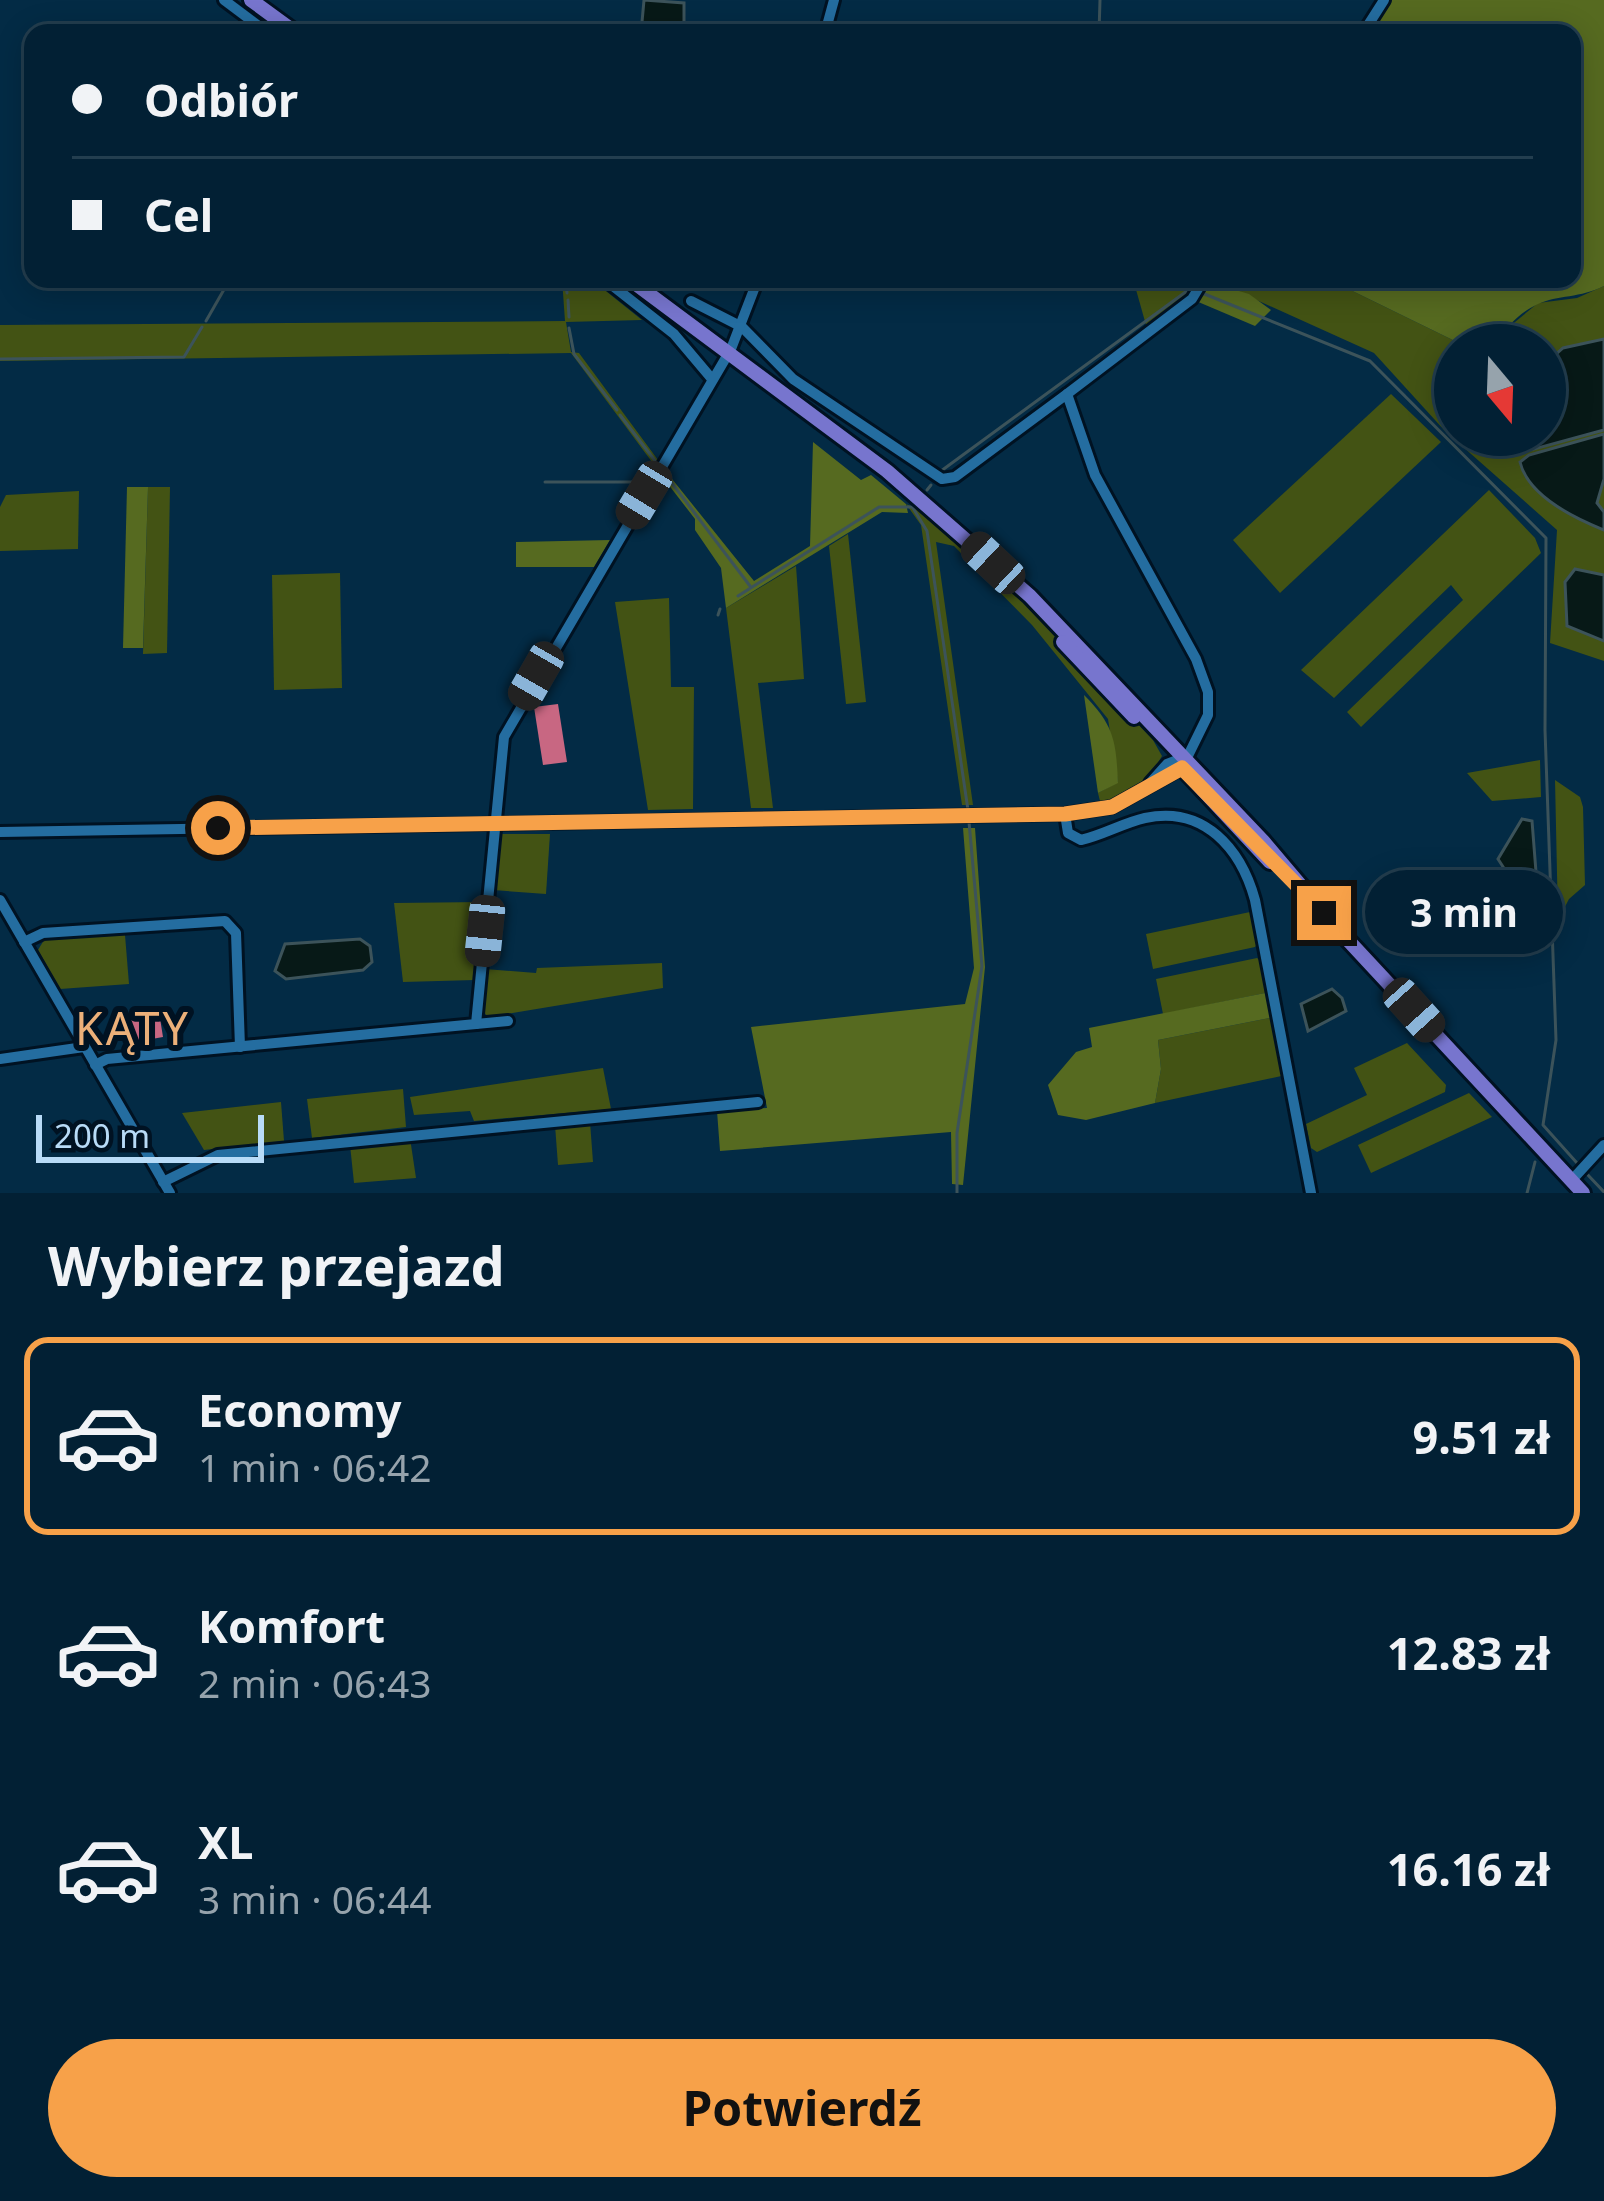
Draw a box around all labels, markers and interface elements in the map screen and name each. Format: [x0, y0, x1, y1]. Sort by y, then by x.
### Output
text: Odbiór [144, 69, 298, 130]
text: Cel [144, 184, 213, 245]
north arrow [1434, 324, 1566, 456]
map controls [1434, 324, 1566, 456]
car [610, 455, 678, 535]
car [954, 525, 1032, 601]
car [502, 636, 570, 716]
route start [191, 801, 245, 855]
callout: 3 min [1366, 871, 1564, 955]
text: 3 min [1410, 885, 1518, 938]
route end [1297, 886, 1351, 940]
car [463, 893, 507, 969]
car [1377, 971, 1451, 1049]
district label: KĄTY [75, 997, 191, 1058]
scale bar [36, 1109, 264, 1162]
text: 200 m [54, 1113, 150, 1158]
text: Wybierz przejazd [48, 1228, 505, 1302]
text: Economy [198, 1379, 402, 1440]
icon: car [54, 1382, 162, 1490]
text: 9.51 zł [1413, 1406, 1550, 1467]
text: 1 min · 06:42 [198, 1440, 432, 1493]
text: Komfort [198, 1595, 385, 1656]
icon: car [54, 1598, 162, 1706]
text: 12.83 zł [1387, 1622, 1550, 1683]
text: 2 min · 06:43 [198, 1656, 432, 1709]
text: XL [198, 1811, 253, 1872]
icon: car [54, 1814, 162, 1922]
text: 16.16 zł [1387, 1838, 1550, 1899]
text: 3 min · 06:44 [198, 1872, 432, 1925]
button: Potwierdź [48, 2039, 1556, 2177]

